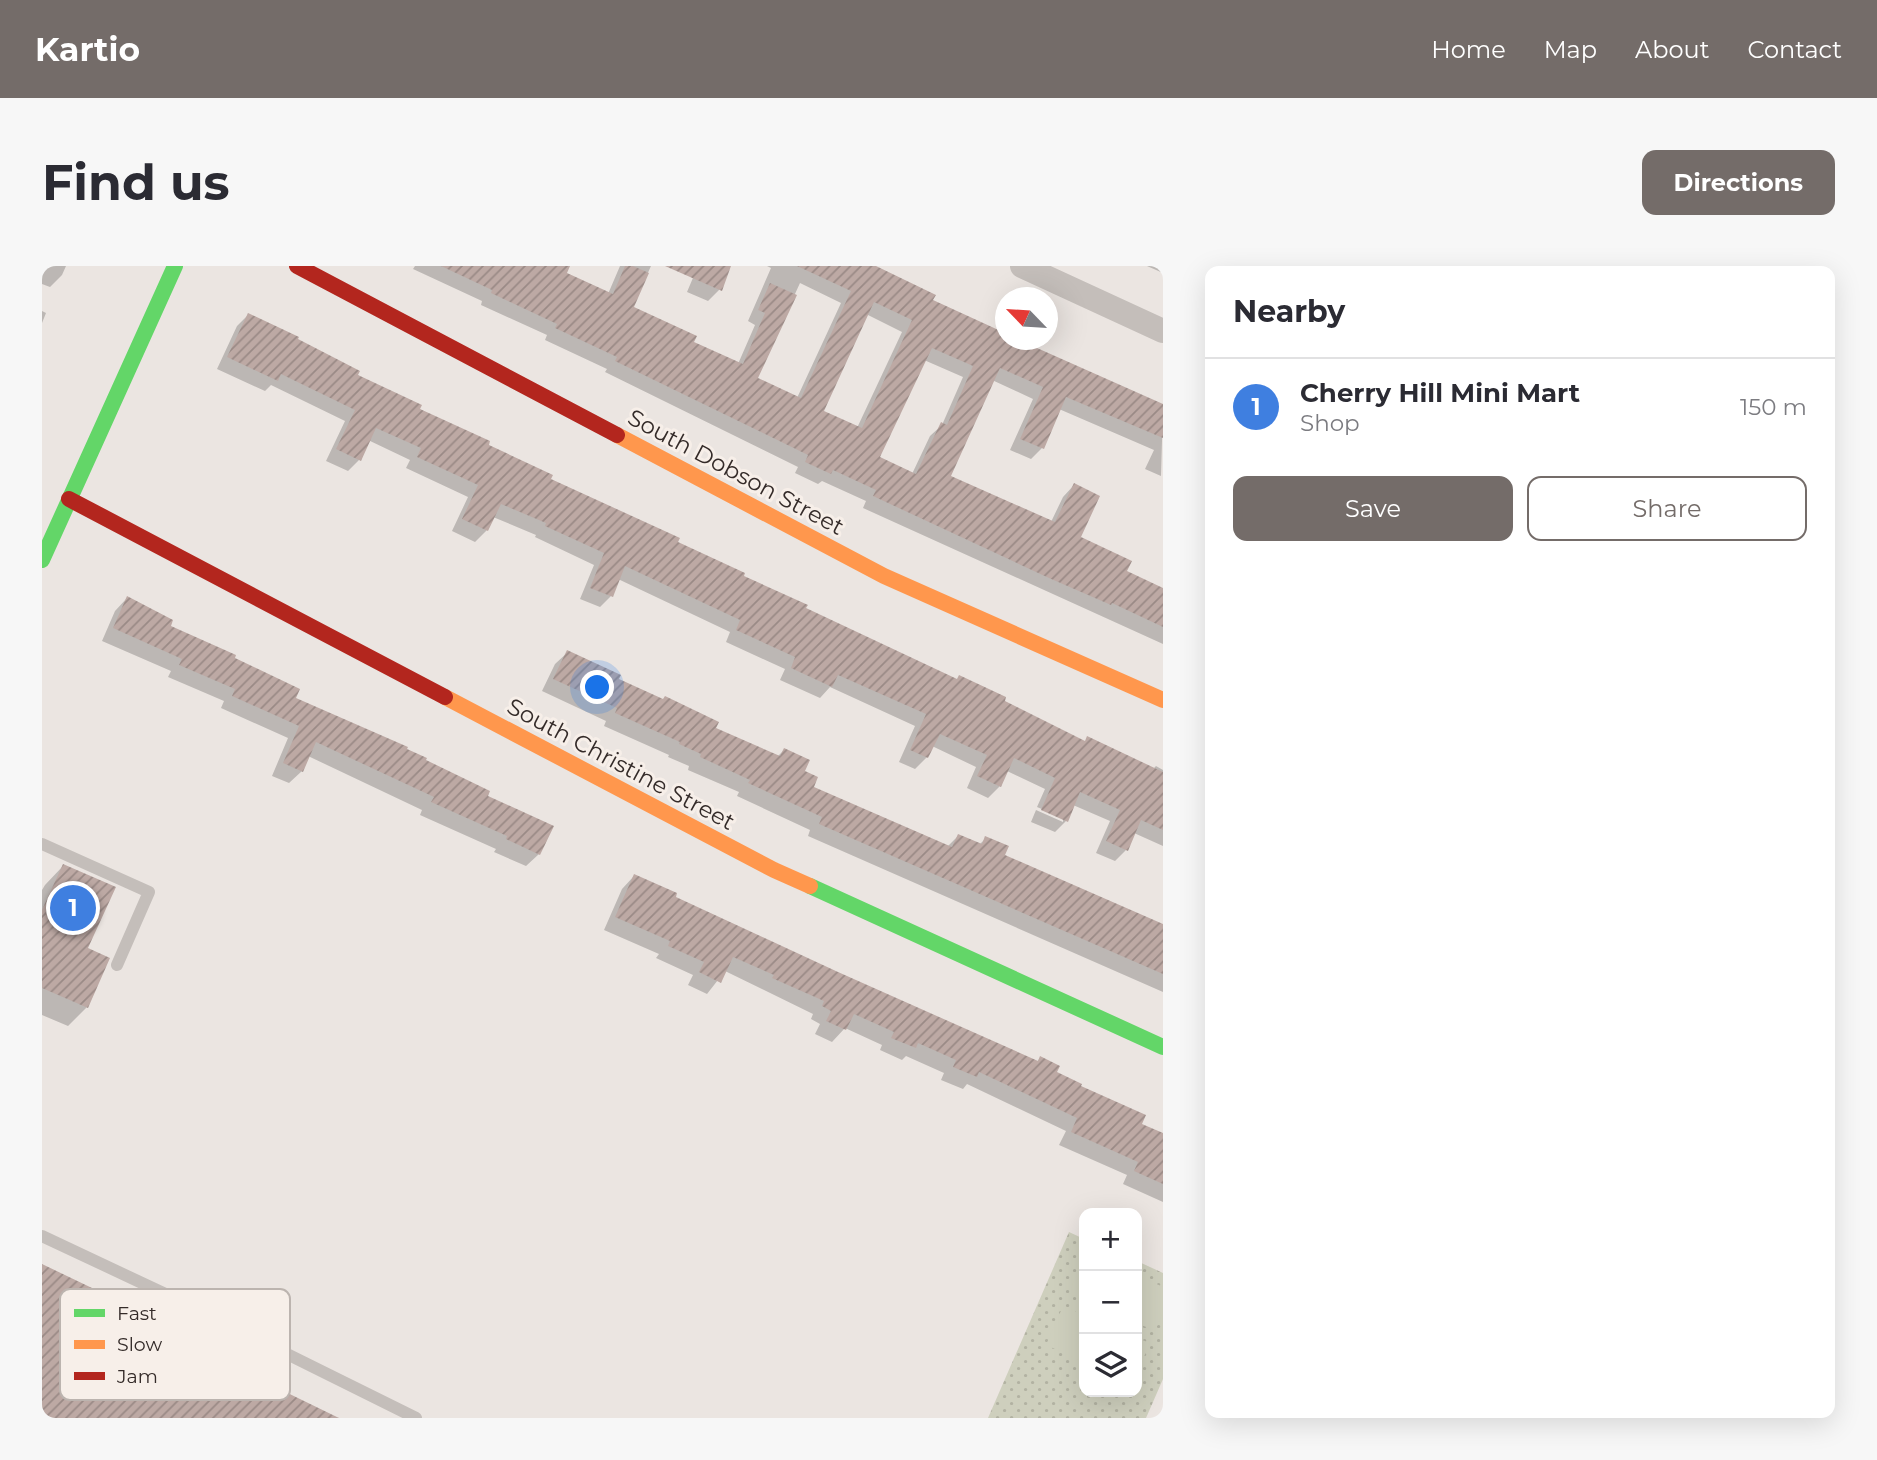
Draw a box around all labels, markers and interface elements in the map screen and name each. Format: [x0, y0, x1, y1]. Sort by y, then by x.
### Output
text: Kartio [35, 29, 140, 69]
text: Home [1431, 35, 1506, 64]
text: Map [1544, 35, 1597, 64]
text: About [1635, 35, 1709, 64]
text: Contact [1747, 35, 1842, 64]
button: Directions [1642, 150, 1835, 215]
text: Find us [42, 153, 230, 212]
north arrow [995, 287, 1058, 350]
text: Nearby [1233, 293, 1345, 330]
text: Cherry Hill Mini Mart [1300, 377, 1580, 409]
text: 1 [1251, 393, 1261, 421]
text: 150 m [1740, 393, 1807, 421]
street label: South Dobson Street [623, 403, 849, 541]
text: Shop [1300, 409, 1360, 437]
button: Save [1233, 476, 1513, 541]
button: Share [1527, 476, 1807, 541]
your location [580, 670, 614, 704]
street label: South Christine Street [502, 692, 740, 836]
pin: 1 [50, 882, 96, 934]
map controls [1079, 1208, 1142, 1397]
button: + [1079, 1208, 1142, 1271]
button: − [1079, 1271, 1142, 1334]
legend [60, 1289, 290, 1400]
text: Fast [117, 1302, 157, 1325]
text: Slow [117, 1333, 162, 1356]
button: layers [1079, 1334, 1142, 1397]
text: Jam [116, 1365, 158, 1388]

